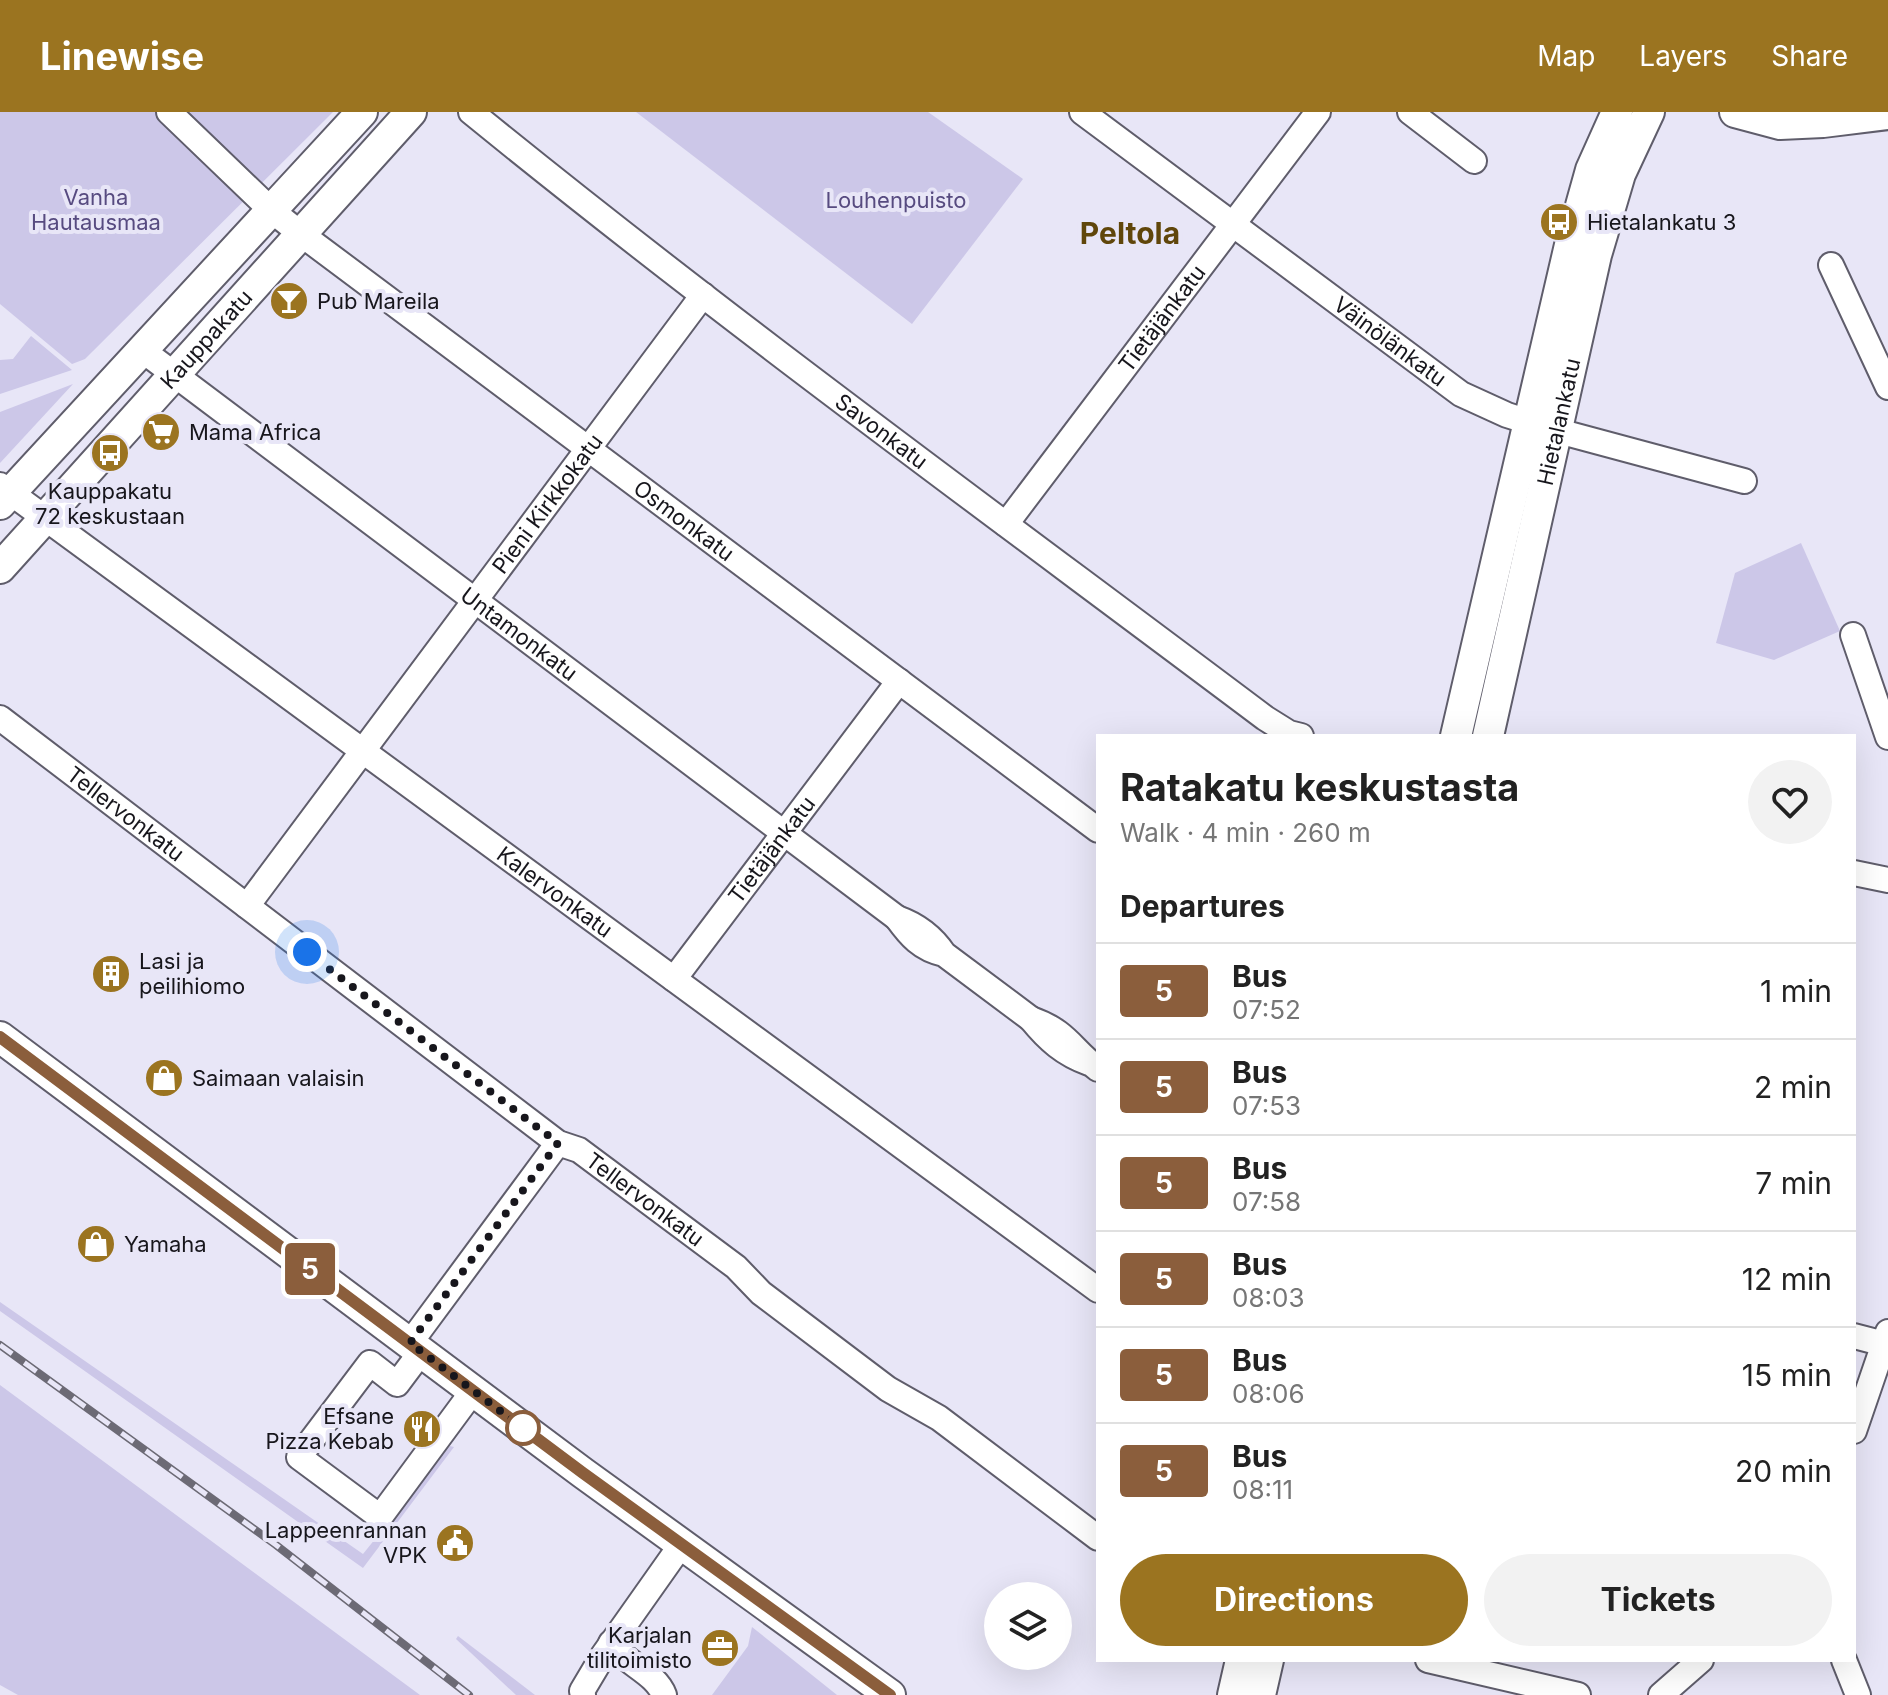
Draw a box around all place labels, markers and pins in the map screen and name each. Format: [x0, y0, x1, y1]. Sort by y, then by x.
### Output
bus stop icon: Hietalankatu 3 [1538, 201, 1580, 243]
place label: Hietalankatu 3 [1587, 209, 1736, 235]
bar icon: Pub Mareila [268, 280, 310, 322]
place label: Pub Mareila [317, 288, 440, 314]
supermarket icon: Mama Africa [140, 411, 182, 453]
place label: Mama Africa [189, 419, 321, 445]
bus stop icon: Kauppakatu 72 keskustaan [89, 432, 131, 474]
place label: Kauppakatu 72 keskustaan [35, 478, 185, 529]
place label: Lasi ja peilihiomo [139, 948, 245, 999]
building icon: Lasi ja peilihiomo [90, 953, 132, 995]
shop icon: Saimaan valaisin [143, 1057, 185, 1099]
place label: Saimaan valaisin [192, 1065, 365, 1091]
shop icon: Yamaha [75, 1223, 117, 1265]
place label: Yamaha [124, 1231, 207, 1257]
place label: Efsane Pizza Kebab [266, 1403, 394, 1454]
restaurant icon: Efsane Pizza Kebab [401, 1408, 443, 1450]
unlabelled marker [506, 1411, 540, 1445]
place label: Lappeenrannan VPK [265, 1517, 427, 1568]
public building icon: Lappeenrannan VPK [434, 1522, 476, 1564]
place label: Karjalan tilitoimisto [587, 1622, 692, 1673]
office icon: Karjalan tilitoimisto [699, 1627, 741, 1669]

